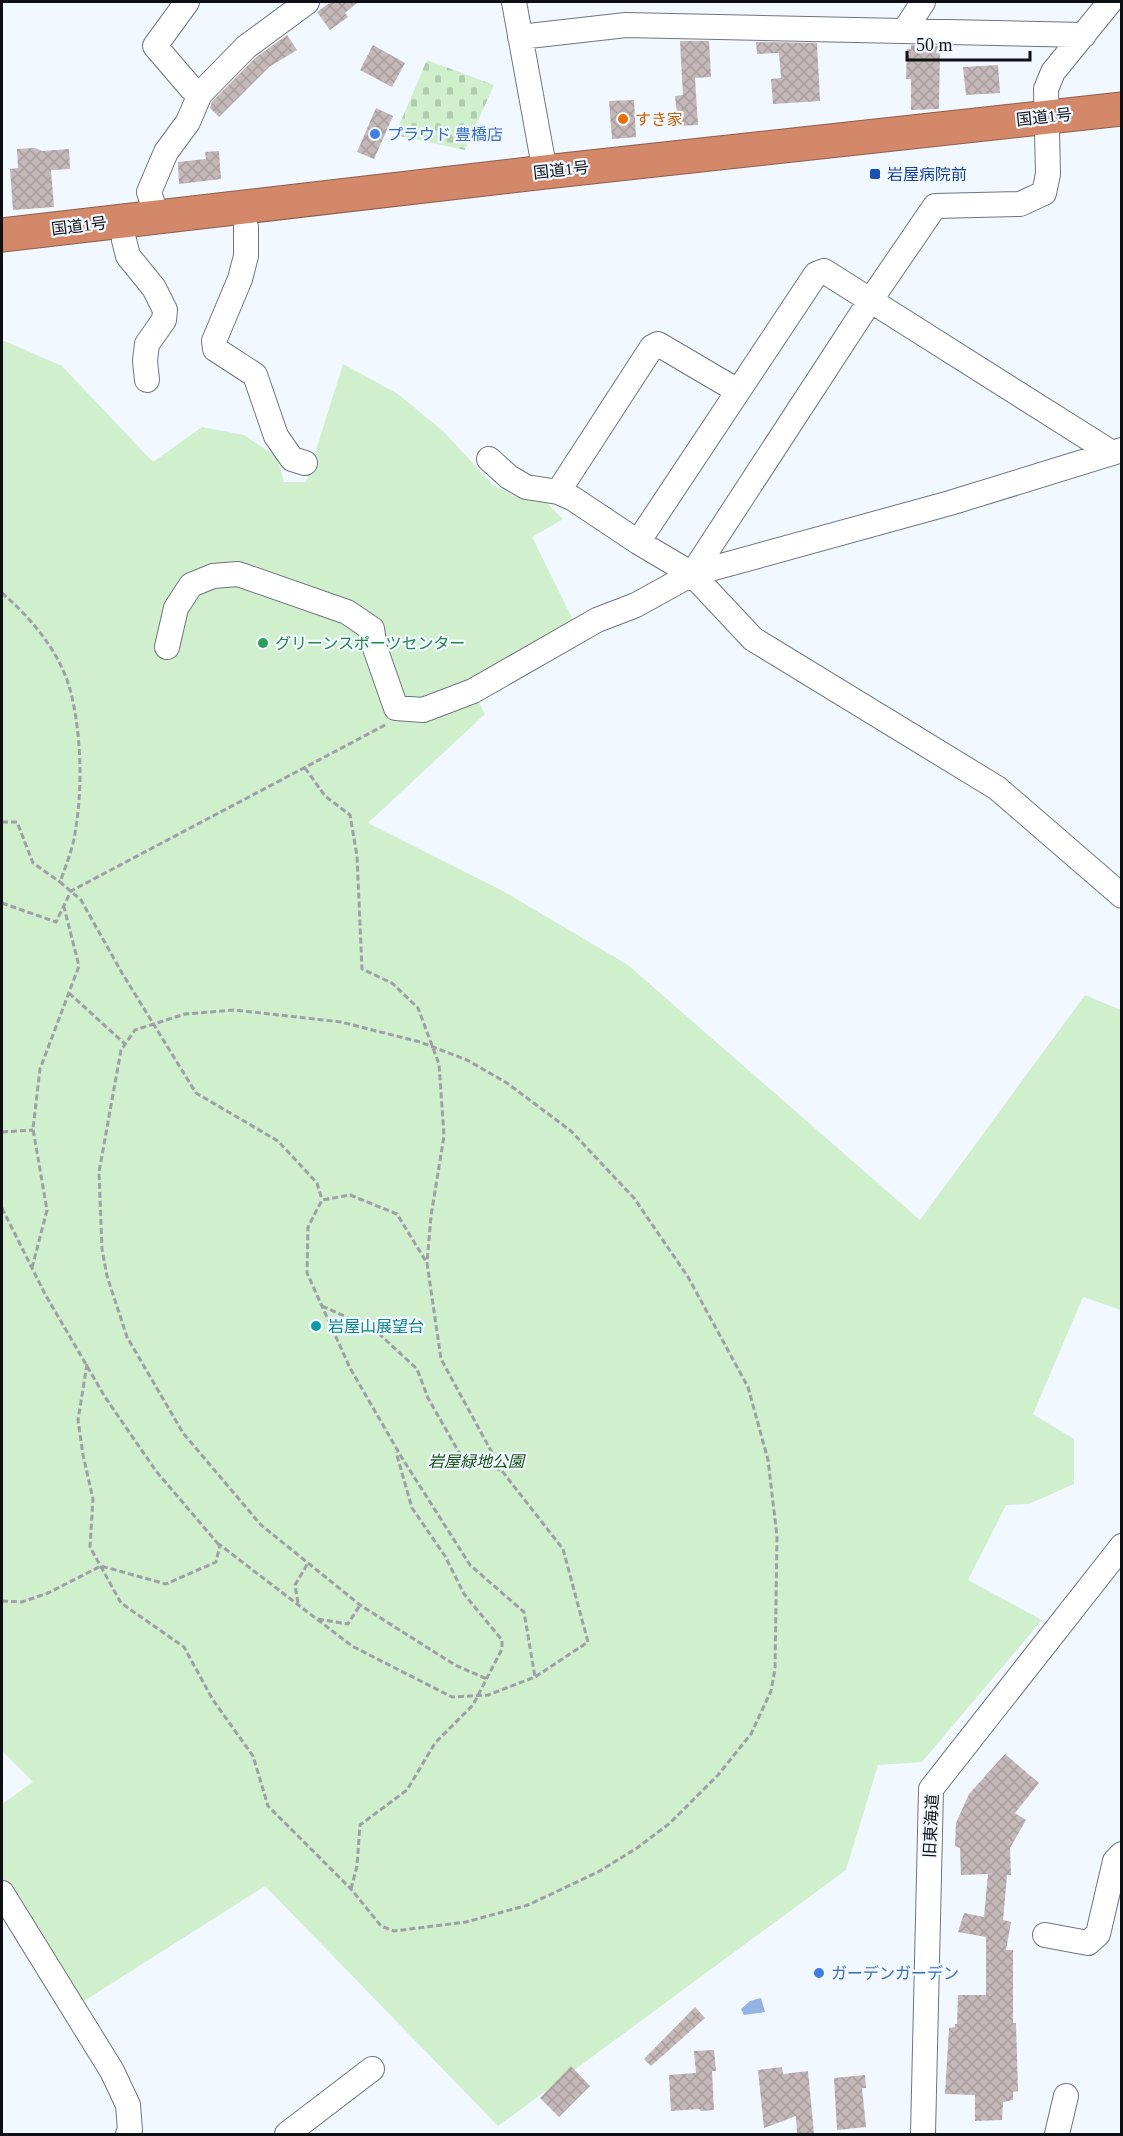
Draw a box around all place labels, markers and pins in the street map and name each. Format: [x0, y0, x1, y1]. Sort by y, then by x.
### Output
place label: すき家 [635, 111, 683, 128]
marker: すき家 [616, 112, 630, 126]
place label: プラウド 豊橋店 [387, 126, 503, 143]
marker: プラウド 豊橋店 [368, 127, 382, 141]
place label: 岩屋病院前 [887, 166, 967, 183]
marker: 岩屋病院前 [868, 167, 882, 181]
place label: グリーンスポーツセンター [275, 635, 466, 652]
marker: グリーンスポーツセンター [256, 636, 270, 650]
place label: 岩屋山展望台 [328, 1318, 424, 1335]
marker: 岩屋山展望台 [309, 1319, 323, 1333]
place label: ガーデンガーデン [831, 1965, 959, 1982]
marker: ガーデンガーデン [812, 1966, 826, 1980]

